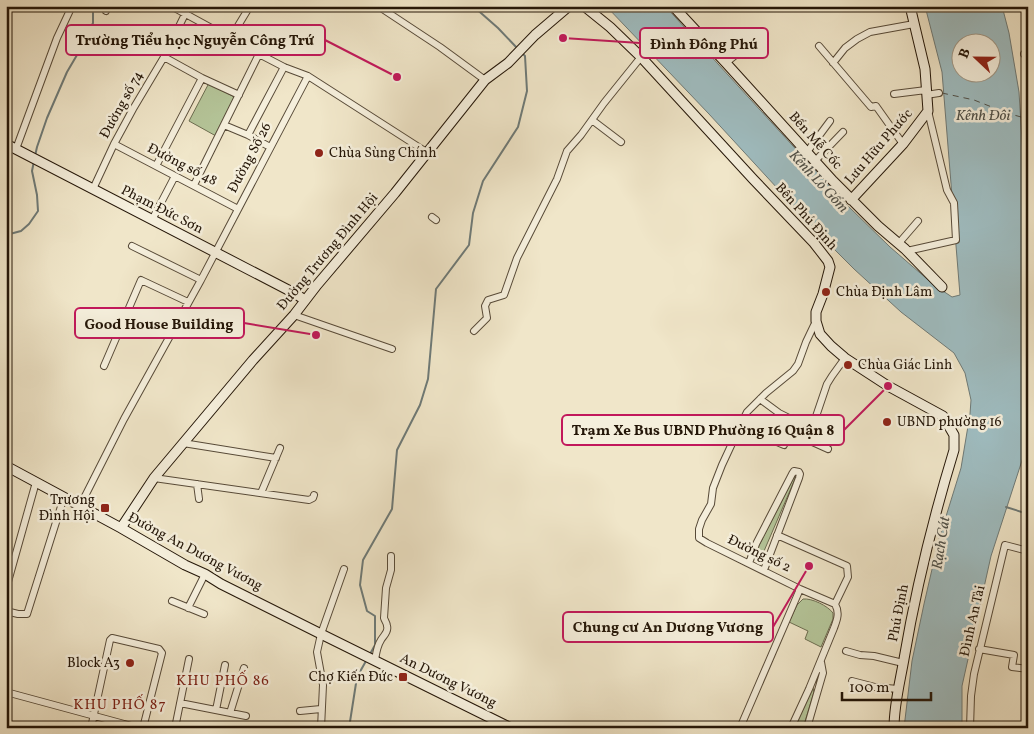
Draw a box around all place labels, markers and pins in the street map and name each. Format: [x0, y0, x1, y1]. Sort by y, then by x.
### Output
callout: Trường Tiểu học Nguyễn Công Trứ [66, 25, 325, 55]
callout: Đình Đông Phú [640, 28, 768, 58]
place label: Chùa Sùng Chính [329, 144, 437, 163]
marker: Chùa Sùng Chính [313, 147, 325, 159]
place label: Chùa Định Lâm [836, 283, 932, 302]
marker: Chùa Định Lâm [820, 286, 832, 298]
callout: Good House Building [75, 308, 244, 338]
place label: Chùa Giác Linh [858, 356, 952, 375]
marker: Chùa Giác Linh [842, 359, 854, 371]
place label: UBND phường 16 [897, 413, 1002, 432]
callout: Trạm Xe Bus UBND Phường 16 Quận 8 [562, 415, 844, 445]
marker: UBND phường 16 [881, 416, 893, 428]
place label: Trương Đình Hội [39, 491, 95, 526]
marker: Trương Đình Hội [99, 502, 111, 514]
callout: Chung cư An Dương Vương [563, 612, 773, 642]
place label: Block A3 [67, 654, 120, 673]
marker: Block A3 [124, 657, 136, 669]
place label: Chợ Kiến Đức [309, 668, 393, 687]
marker: Chợ Kiến Đức [397, 671, 409, 683]

